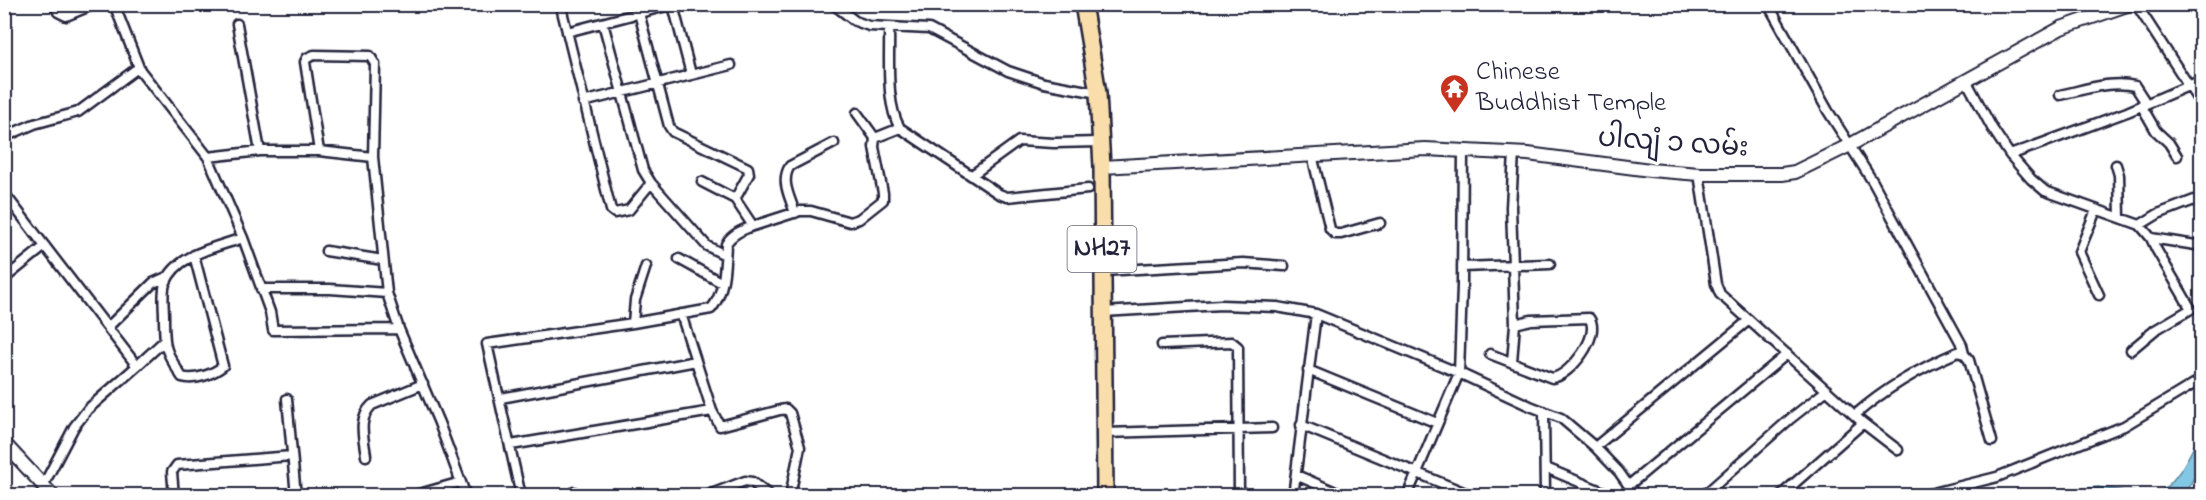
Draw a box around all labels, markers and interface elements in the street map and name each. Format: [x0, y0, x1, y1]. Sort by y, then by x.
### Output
place label: Chinese Buddhist Temple [1475, 53, 1667, 123]
temple icon: Chinese Buddhist Temple [1439, 72, 1471, 114]
street label: ပါလျံ ၁ လမ်း [1596, 117, 1750, 169]
road number: NH27 [1068, 226, 1136, 272]

